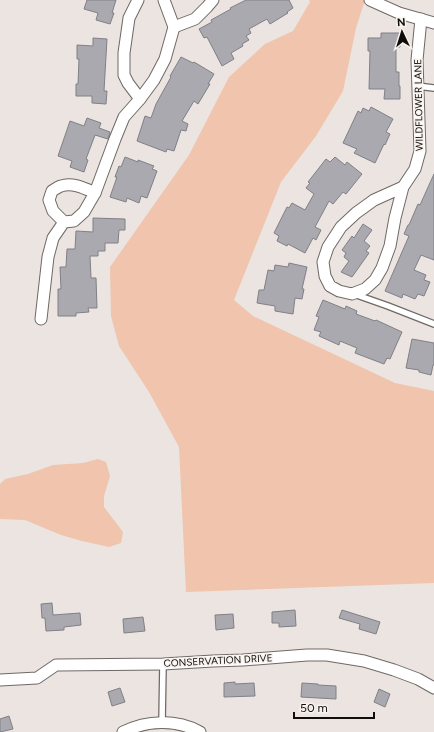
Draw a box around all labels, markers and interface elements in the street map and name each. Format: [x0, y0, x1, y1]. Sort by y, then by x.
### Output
north arrow [382, 12, 422, 52]
text: N [397, 16, 406, 29]
street label: WILDFLOWER LANE [411, 59, 426, 151]
street label: CONSERVATION DRIVE [163, 651, 273, 670]
scale bar [294, 694, 374, 720]
text: 50 m [300, 701, 328, 715]

